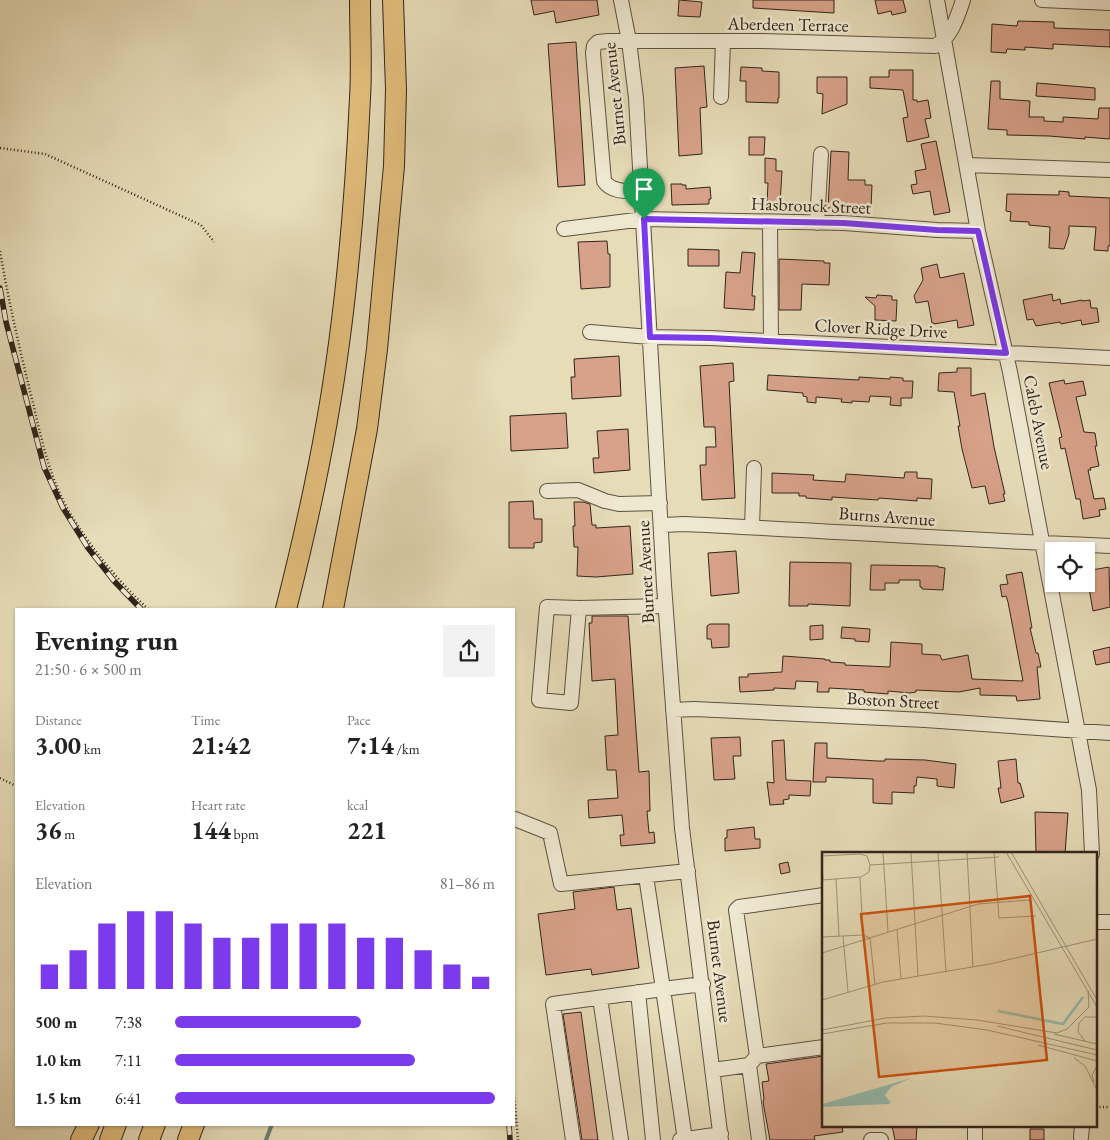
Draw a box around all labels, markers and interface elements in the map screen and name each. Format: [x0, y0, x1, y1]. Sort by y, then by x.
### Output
street label: Aberdeen Terrace [726, 11, 849, 37]
street label: Burnet Avenue [597, 41, 631, 147]
pin [623, 168, 665, 219]
icon: arrive [630, 175, 658, 203]
street label: Hasbrouck Street [751, 191, 872, 219]
street label: Clover Ridge Drive [814, 313, 948, 343]
street label: Caleb Avenue [1019, 373, 1059, 471]
street label: Burns Avenue [838, 501, 936, 531]
street label: Burnet Avenue [631, 520, 659, 624]
map controls [1045, 542, 1095, 592]
button: locate [1045, 542, 1095, 592]
text: Evening run [35, 622, 178, 658]
button: share [443, 625, 495, 677]
text: 21:50 · 6 × 500 m [35, 659, 142, 680]
street label: Boston Street [846, 686, 940, 714]
text: Distance [35, 711, 82, 729]
text: Time [191, 711, 220, 729]
text: Pace [347, 711, 371, 729]
text: 3.00 [35, 729, 81, 761]
text: 21:42 [191, 729, 251, 761]
text: 7:14 [347, 729, 394, 761]
text: km [81, 740, 101, 758]
text: /km [394, 740, 420, 758]
text: Elevation [35, 796, 85, 814]
text: Heart rate [191, 796, 245, 814]
text: kcal [347, 796, 368, 814]
text: 36 [35, 814, 61, 846]
text: 144 [191, 814, 231, 846]
text: 221 [347, 814, 387, 846]
text: m [61, 825, 75, 843]
text: bpm [231, 825, 259, 843]
inset map [822, 852, 1098, 1128]
text: Elevation [35, 873, 93, 894]
text: 81–86 m [440, 873, 495, 894]
street label: Burnet Avenue [702, 918, 738, 1024]
text: 500 m [35, 1012, 77, 1033]
text: 7:38 [115, 1012, 142, 1033]
text: 1.0 km [35, 1050, 81, 1071]
text: 7:11 [115, 1050, 142, 1071]
text: 1.5 km [35, 1088, 81, 1109]
text: 6:41 [115, 1088, 142, 1109]

